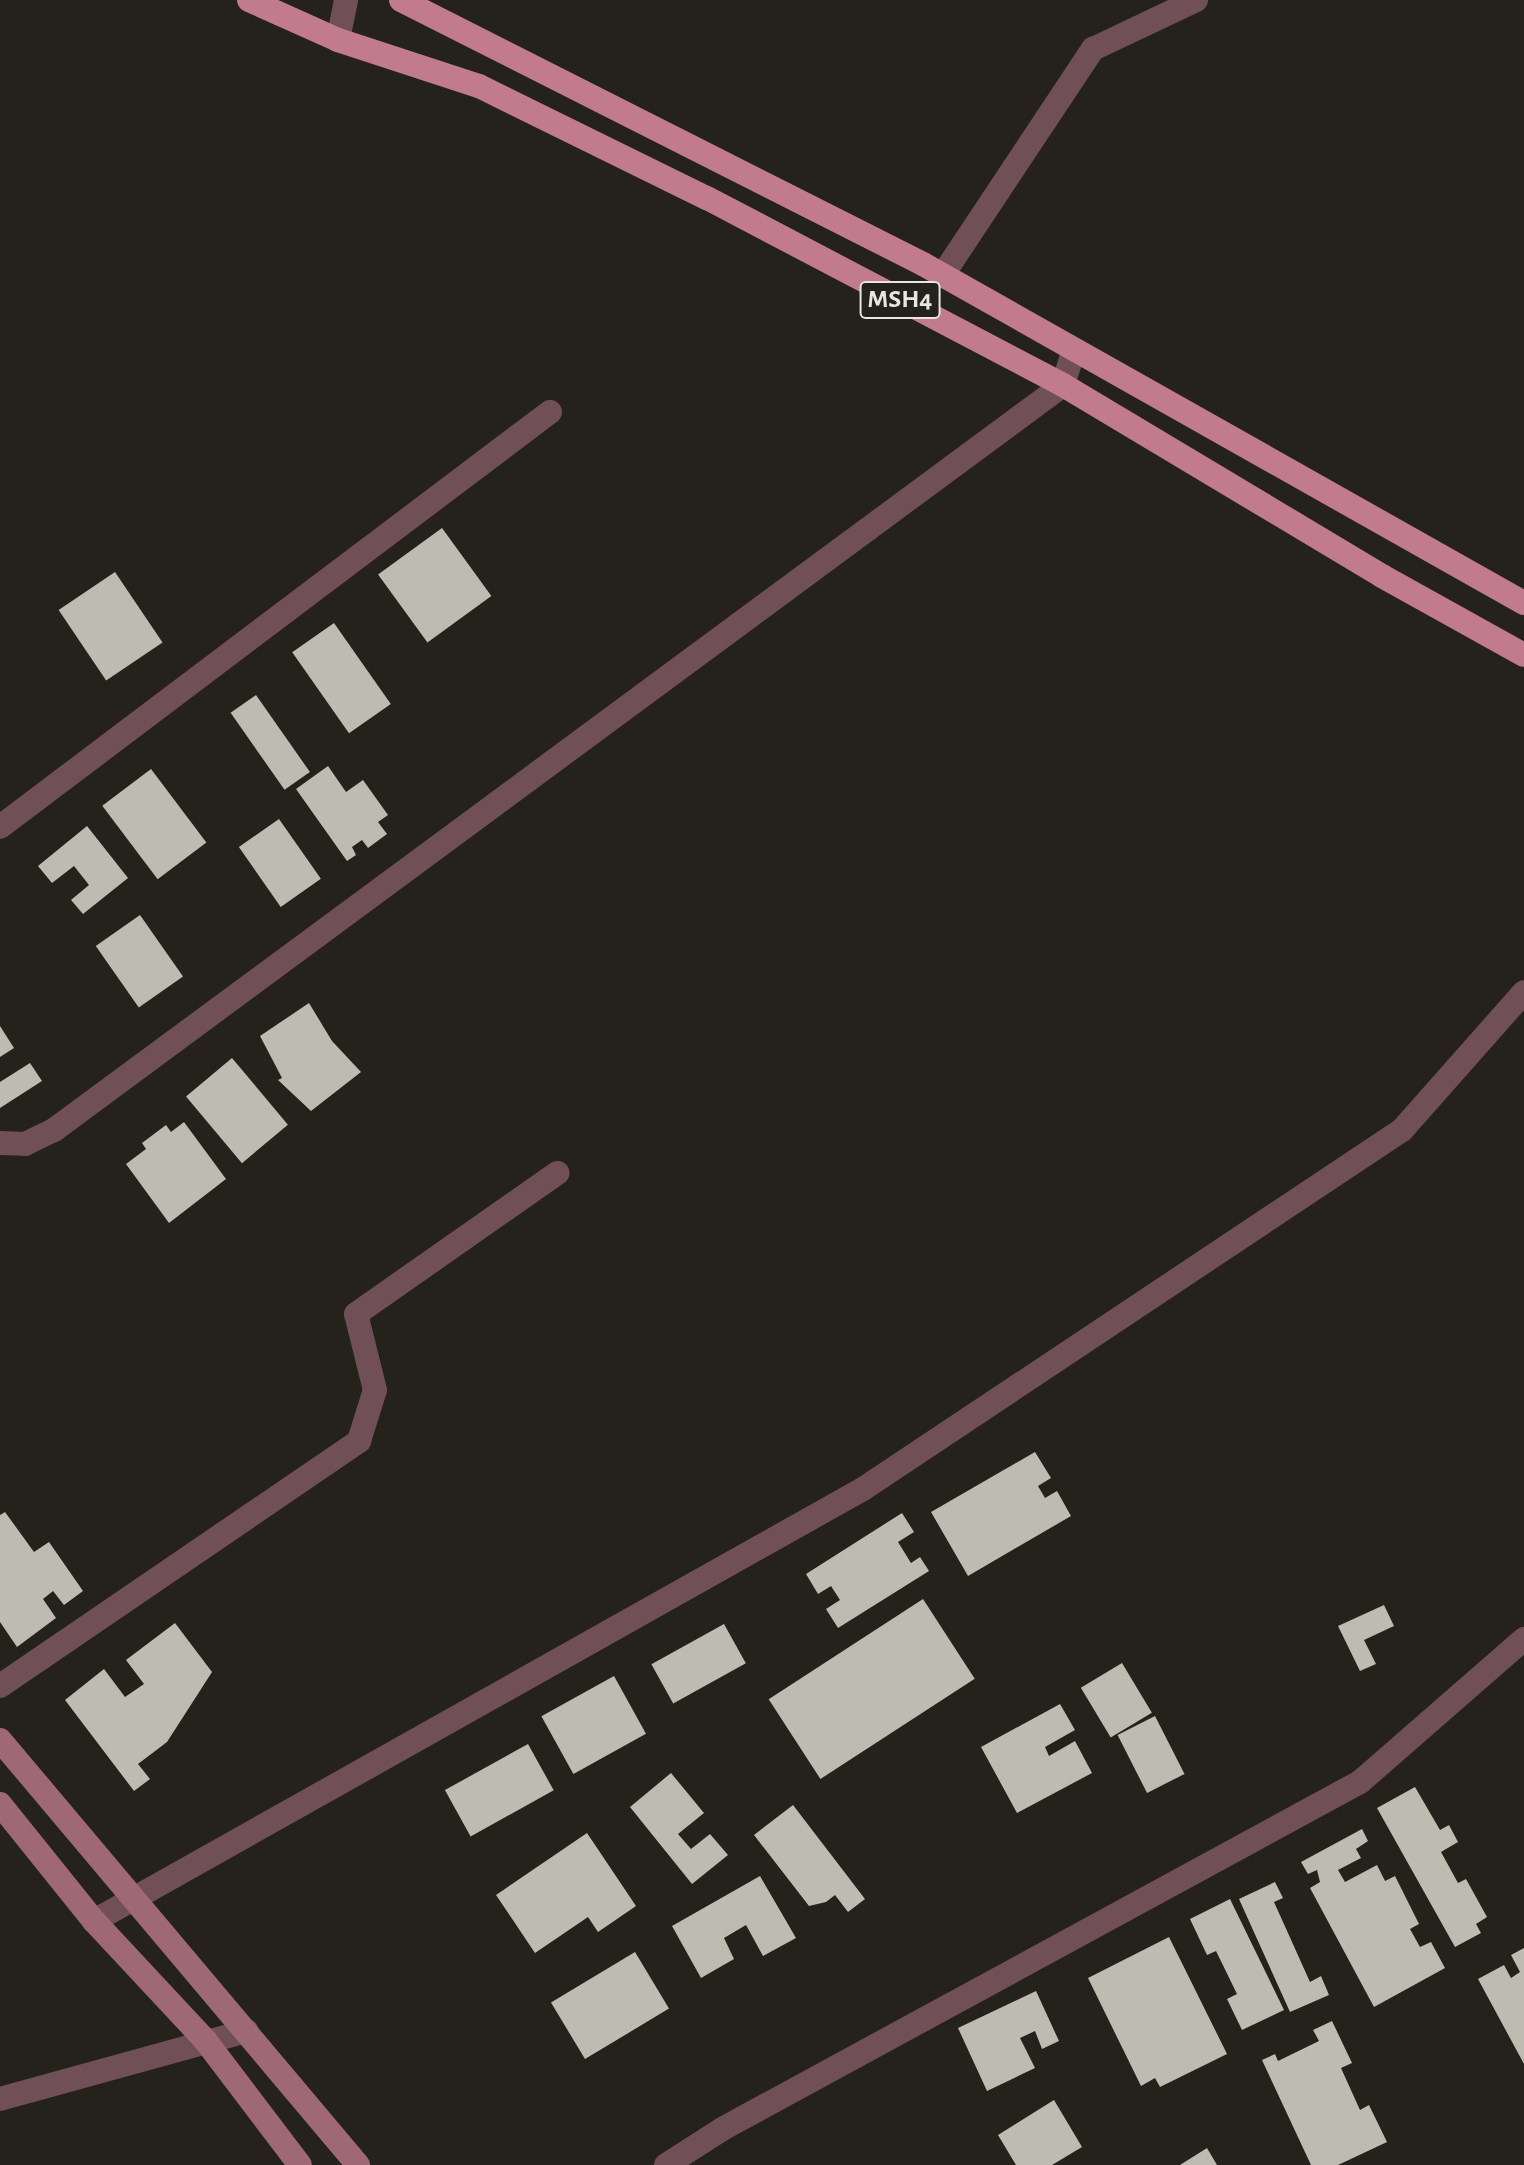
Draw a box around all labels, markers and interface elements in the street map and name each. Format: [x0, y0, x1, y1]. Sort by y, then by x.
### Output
road number: MSH4 [858, 278, 942, 322]

